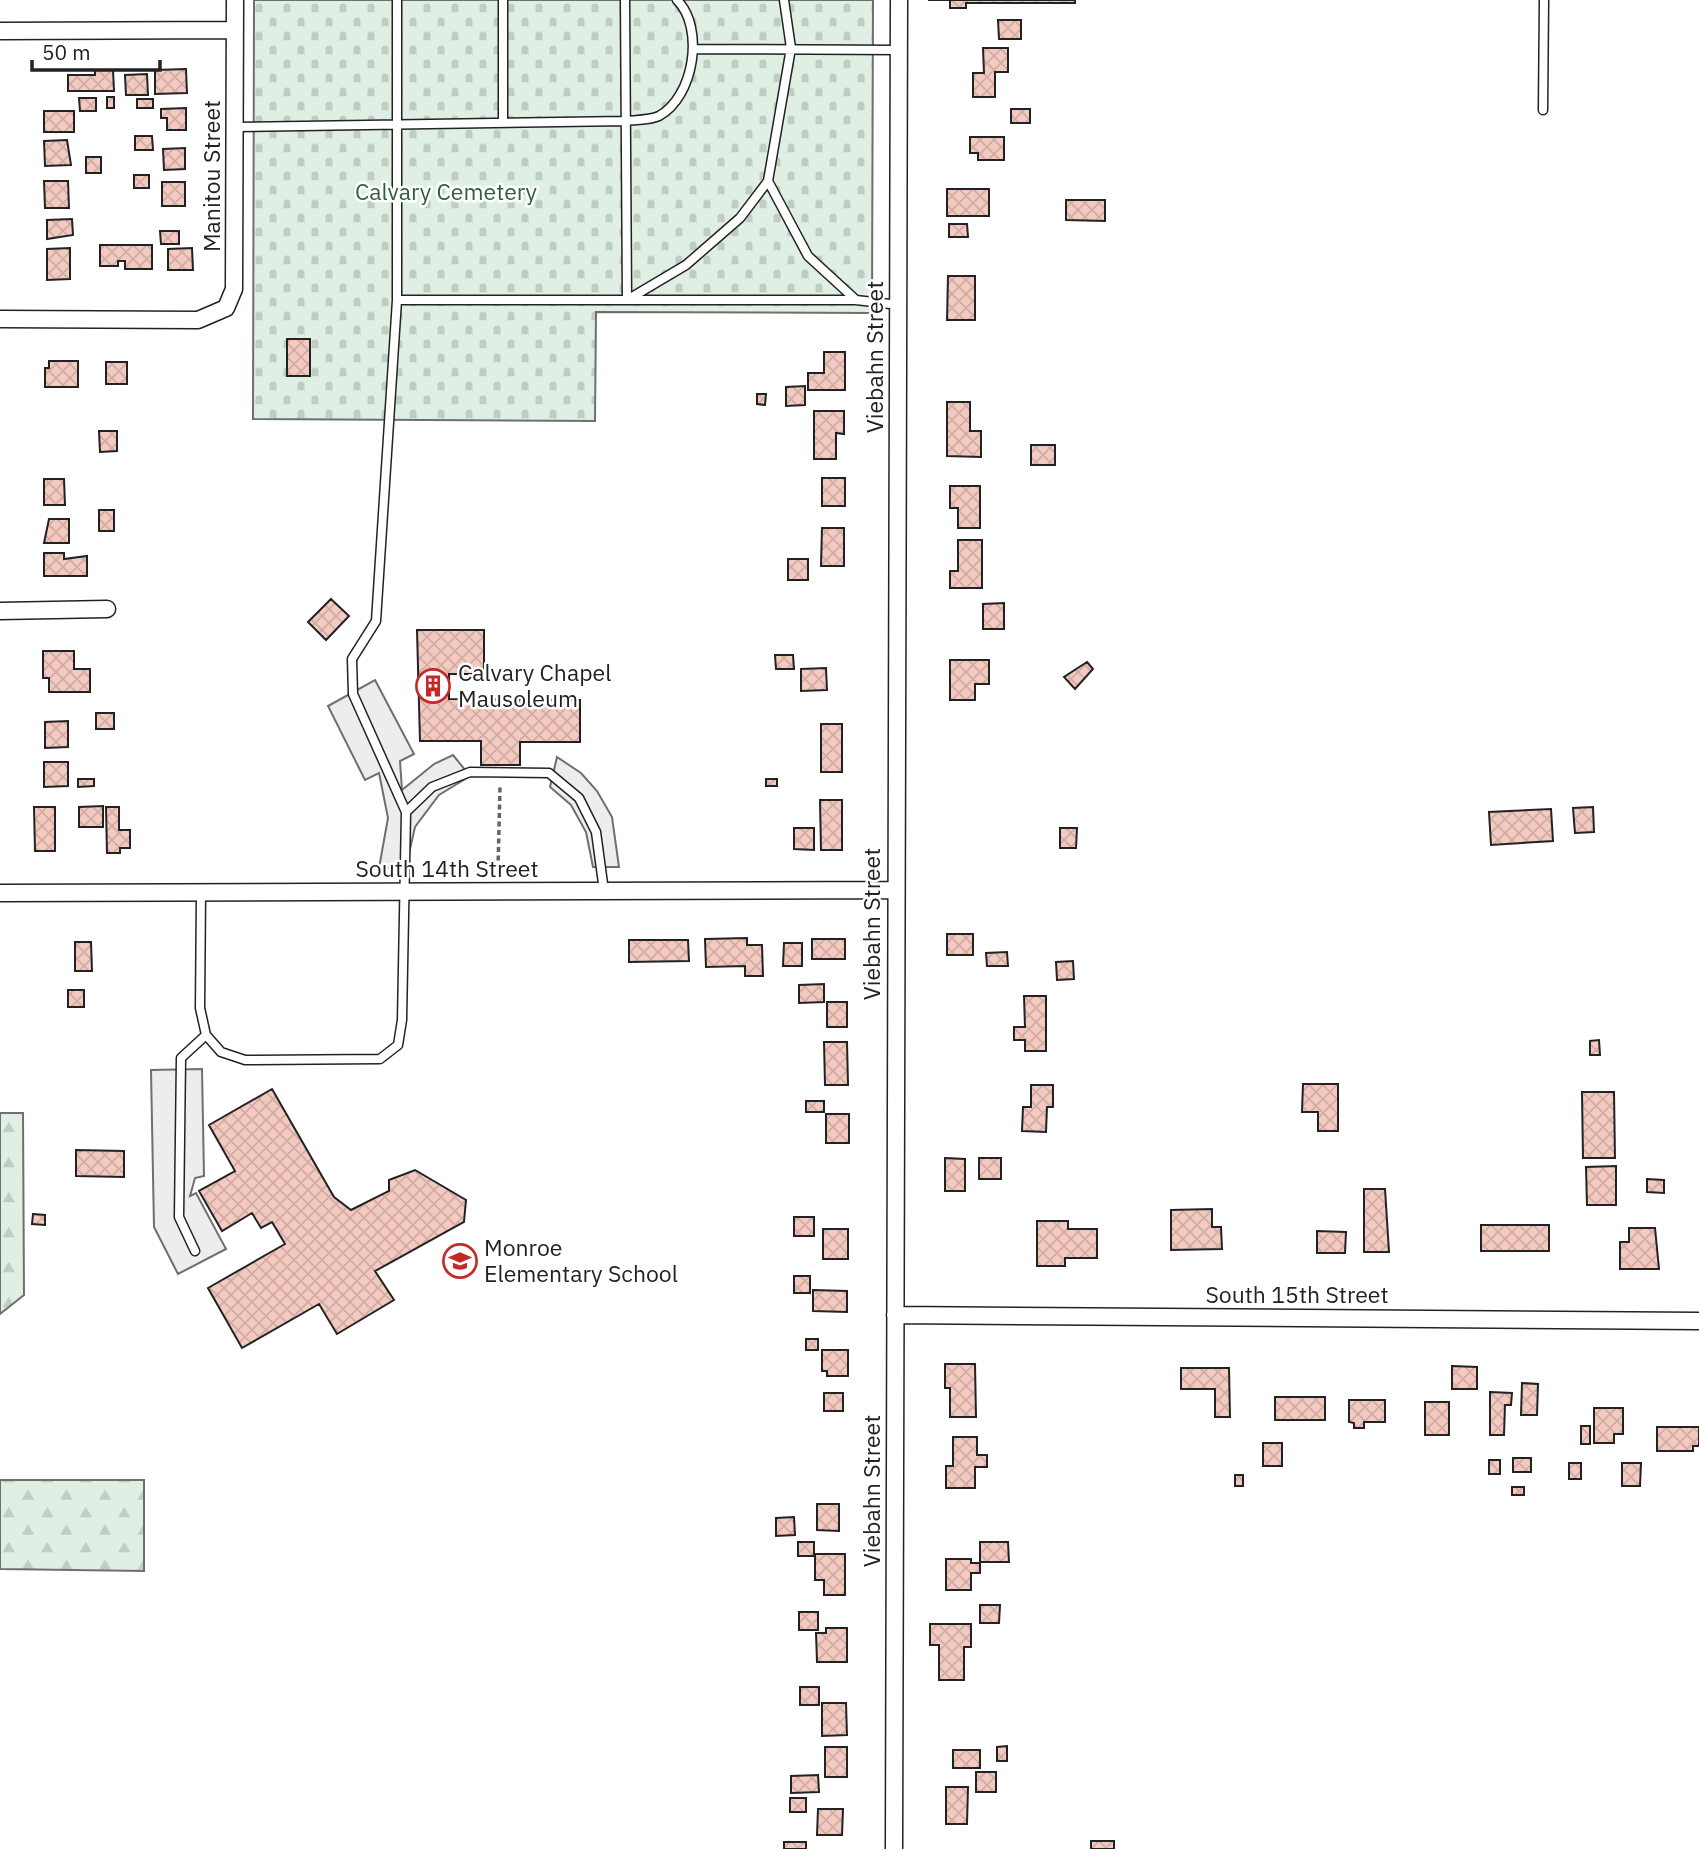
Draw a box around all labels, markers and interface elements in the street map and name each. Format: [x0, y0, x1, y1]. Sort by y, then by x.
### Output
scale bar [32, 28, 159, 72]
text: 50 m [42, 38, 91, 66]
street label: Manitou Street [196, 100, 226, 252]
park label: Calvary Cemetery [355, 176, 537, 206]
street label: Viebahn Street [859, 281, 889, 433]
place label: Calvary Chapel Mausoleum [458, 657, 611, 713]
building icon: Calvary Chapel Mausoleum [414, 667, 452, 705]
street label: Viebahn Street [856, 848, 886, 1000]
street label: South 14th Street [355, 853, 539, 883]
place label: Monroe Elementary School [484, 1232, 678, 1288]
school or university icon: Monroe Elementary School [441, 1242, 479, 1280]
street label: South 15th Street [1205, 1279, 1389, 1309]
street label: Viebahn Street [856, 1415, 886, 1567]

